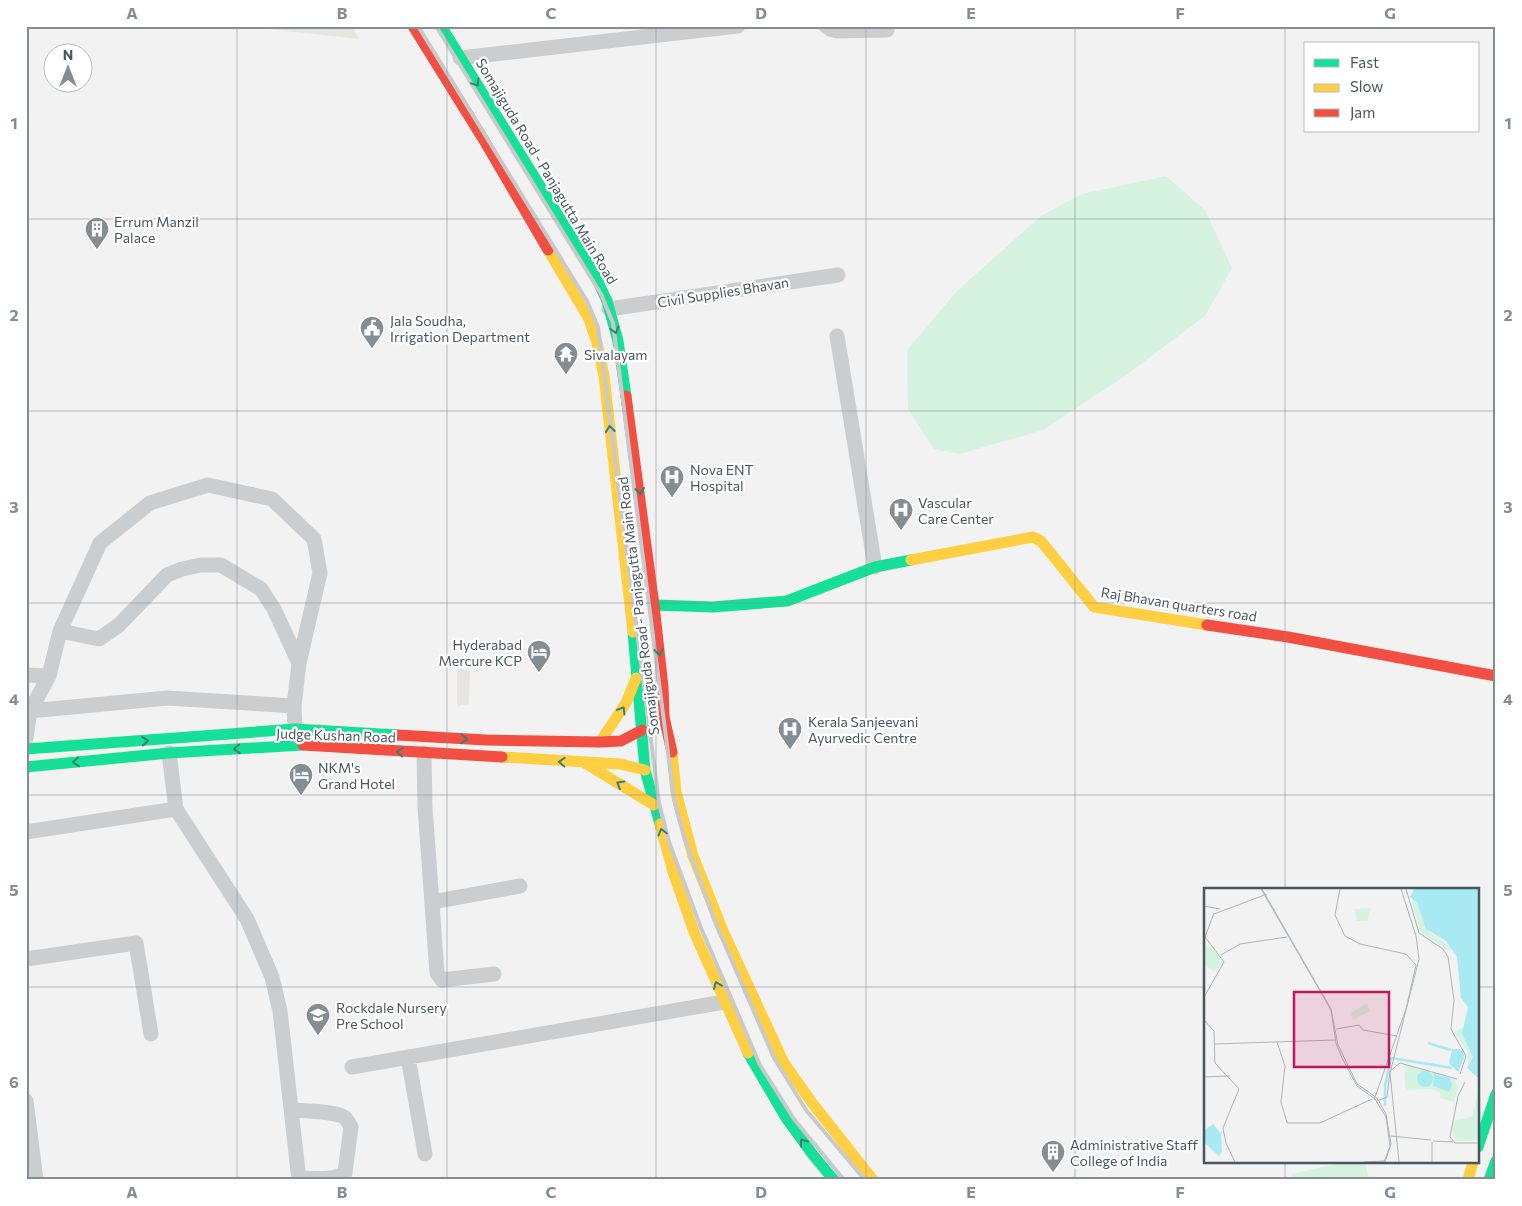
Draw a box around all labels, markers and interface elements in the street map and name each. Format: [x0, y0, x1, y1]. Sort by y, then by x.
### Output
text: A [126, 3, 138, 22]
text: B [337, 3, 348, 22]
text: C [546, 3, 557, 22]
text: D [755, 3, 767, 22]
text: E [966, 3, 976, 22]
text: F [1175, 3, 1185, 22]
text: G [1384, 3, 1396, 22]
north arrow [42, 42, 92, 92]
legend [1304, 42, 1480, 132]
text: N [63, 46, 73, 63]
text: Fast [1350, 53, 1379, 71]
street label: Somajiguda Road - Panjagutta Main Road [473, 55, 621, 287]
one-way arrow [470, 77, 480, 86]
text: Slow [1350, 77, 1383, 95]
text: Jam [1350, 103, 1375, 121]
text: 1 [10, 113, 18, 132]
text: 1 [1504, 113, 1512, 132]
place label: Errum Manzil Palace [114, 213, 199, 246]
building icon: Errum Manzil Palace [84, 216, 110, 250]
street label: Civil Supplies Bhavan [656, 273, 790, 311]
text: 2 [9, 305, 19, 324]
text: 2 [1503, 305, 1513, 324]
place label: Jala Soudha, Irrigation Department [390, 312, 530, 345]
public building icon: Jala Soudha, Irrigation Department [359, 315, 385, 349]
one-way arrow [610, 326, 620, 334]
temple icon: Sivalayam [553, 341, 579, 375]
place label: Sivalayam [584, 346, 648, 363]
one-way arrow [605, 424, 616, 432]
place label: Nova ENT Hospital [690, 461, 754, 494]
hospital icon: Nova ENT Hospital [659, 464, 685, 498]
street label: Somajiguda Road - Panjagutta Main Road [614, 476, 662, 736]
one-way arrow [634, 487, 645, 495]
place label: Vascular Care Center [918, 494, 994, 527]
text: 3 [9, 497, 19, 516]
hospital icon: Vascular Care Center [888, 497, 914, 531]
text: 3 [1503, 497, 1513, 516]
street label: Raj Bhavan quarters road [1100, 583, 1258, 625]
place label: Hyderabad Mercure KCP [438, 636, 522, 669]
hotel icon: Hyderabad Mercure KCP [526, 639, 552, 673]
one-way arrow [653, 648, 664, 656]
text: 4 [9, 689, 19, 708]
text: 4 [1503, 689, 1513, 708]
one-way arrow [615, 706, 625, 715]
place label: Kerala Sanjeevani Ayurvedic Centre [808, 713, 918, 746]
hospital icon: Kerala Sanjeevani Ayurvedic Centre [777, 716, 803, 750]
street label: Judge Kushan Road [276, 724, 396, 746]
one-way arrow [460, 733, 468, 744]
one-way arrow [141, 735, 149, 746]
one-way arrow [233, 744, 241, 755]
one-way arrow [395, 746, 403, 757]
one-way arrow [71, 756, 79, 767]
one-way arrow [558, 756, 566, 767]
place label: NKM's Grand Hotel [318, 759, 395, 792]
hotel icon: NKM's Grand Hotel [288, 762, 314, 796]
one-way arrow [616, 781, 625, 791]
one-way arrow [657, 828, 667, 836]
text: 5 [9, 880, 19, 899]
text: 5 [1503, 880, 1513, 899]
inset map [1204, 888, 1480, 1164]
one-way arrow [712, 981, 723, 990]
place label: Rockdale Nursery Pre School [336, 999, 447, 1032]
school or university icon: Rockdale Nursery Pre School [305, 1002, 331, 1036]
text: 6 [9, 1072, 19, 1091]
text: 6 [1503, 1072, 1513, 1091]
place label: Administrative Staff College of India [1070, 1136, 1198, 1169]
one-way arrow [800, 1138, 809, 1148]
building icon: Administrative Staff College of India [1040, 1139, 1066, 1173]
text: A [126, 1182, 138, 1201]
text: B [337, 1182, 348, 1201]
text: C [546, 1182, 557, 1201]
text: D [755, 1182, 767, 1201]
text: E [966, 1182, 976, 1201]
text: F [1175, 1182, 1185, 1201]
text: G [1384, 1182, 1396, 1201]

